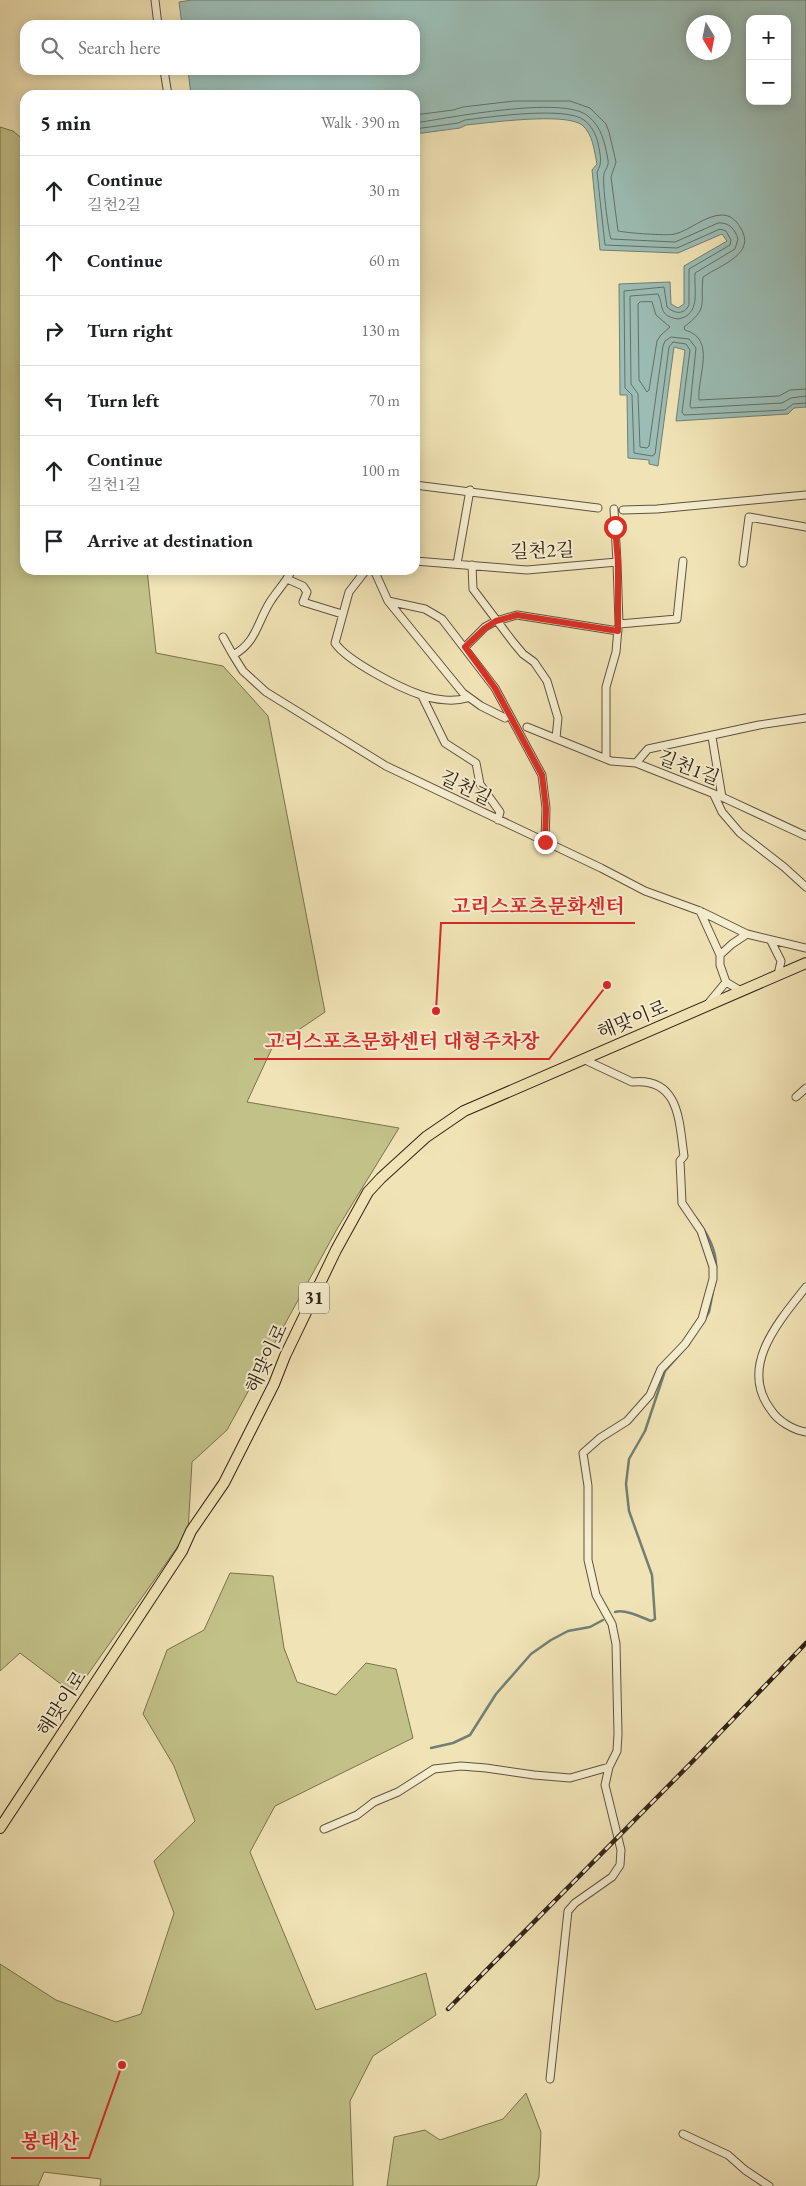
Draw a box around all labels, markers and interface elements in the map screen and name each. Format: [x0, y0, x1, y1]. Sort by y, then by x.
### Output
north arrow [686, 15, 731, 60]
map controls [746, 15, 791, 105]
button: + [746, 15, 791, 60]
search box [20, 20, 420, 75]
icon: search [38, 34, 66, 62]
text: Search here [78, 35, 160, 60]
button: − [746, 60, 791, 105]
text: 5 min [40, 109, 91, 136]
text: Walk · 390 m [321, 112, 400, 133]
text: Continue [87, 167, 162, 192]
icon: ahead [40, 177, 68, 205]
text: 30 m [369, 180, 400, 201]
text: 길천2길 [87, 194, 141, 215]
icon: ahead [40, 247, 68, 275]
text: Continue [87, 248, 162, 273]
text: 60 m [369, 250, 400, 271]
icon: right [40, 317, 68, 345]
text: Turn right [87, 318, 173, 343]
text: 130 m [361, 320, 400, 341]
icon: left [40, 387, 68, 415]
text: Turn left [87, 388, 159, 413]
text: 70 m [369, 390, 400, 411]
text: Continue [87, 447, 162, 472]
icon: ahead [40, 457, 68, 485]
text: 100 m [361, 460, 400, 481]
text: 길천1길 [87, 474, 141, 495]
route start [604, 516, 627, 539]
icon: arrive [40, 527, 68, 555]
text: Arrive at destination [87, 528, 253, 553]
street label: 길천2길 [510, 537, 575, 564]
street label: 길천1길 [654, 744, 723, 791]
street label: 길천길 [436, 764, 496, 811]
route end [534, 831, 557, 854]
callout: 고리스포츠문화센터 [441, 888, 635, 923]
text: 고리스포츠문화센터 [451, 893, 625, 919]
street label: 해맞이로 [593, 994, 671, 1045]
callout: 고리스포츠문화센터 대형주차장 [254, 1024, 549, 1059]
text: 고리스포츠문화센터 대형주차장 [264, 1028, 540, 1054]
road number: 31 [299, 1282, 329, 1314]
street label: 해맞이로 [240, 1320, 293, 1397]
street label: 해맞이로 [31, 1666, 92, 1741]
callout: 봉태산 [11, 2123, 89, 2158]
text: 봉태산 [21, 2128, 80, 2154]

